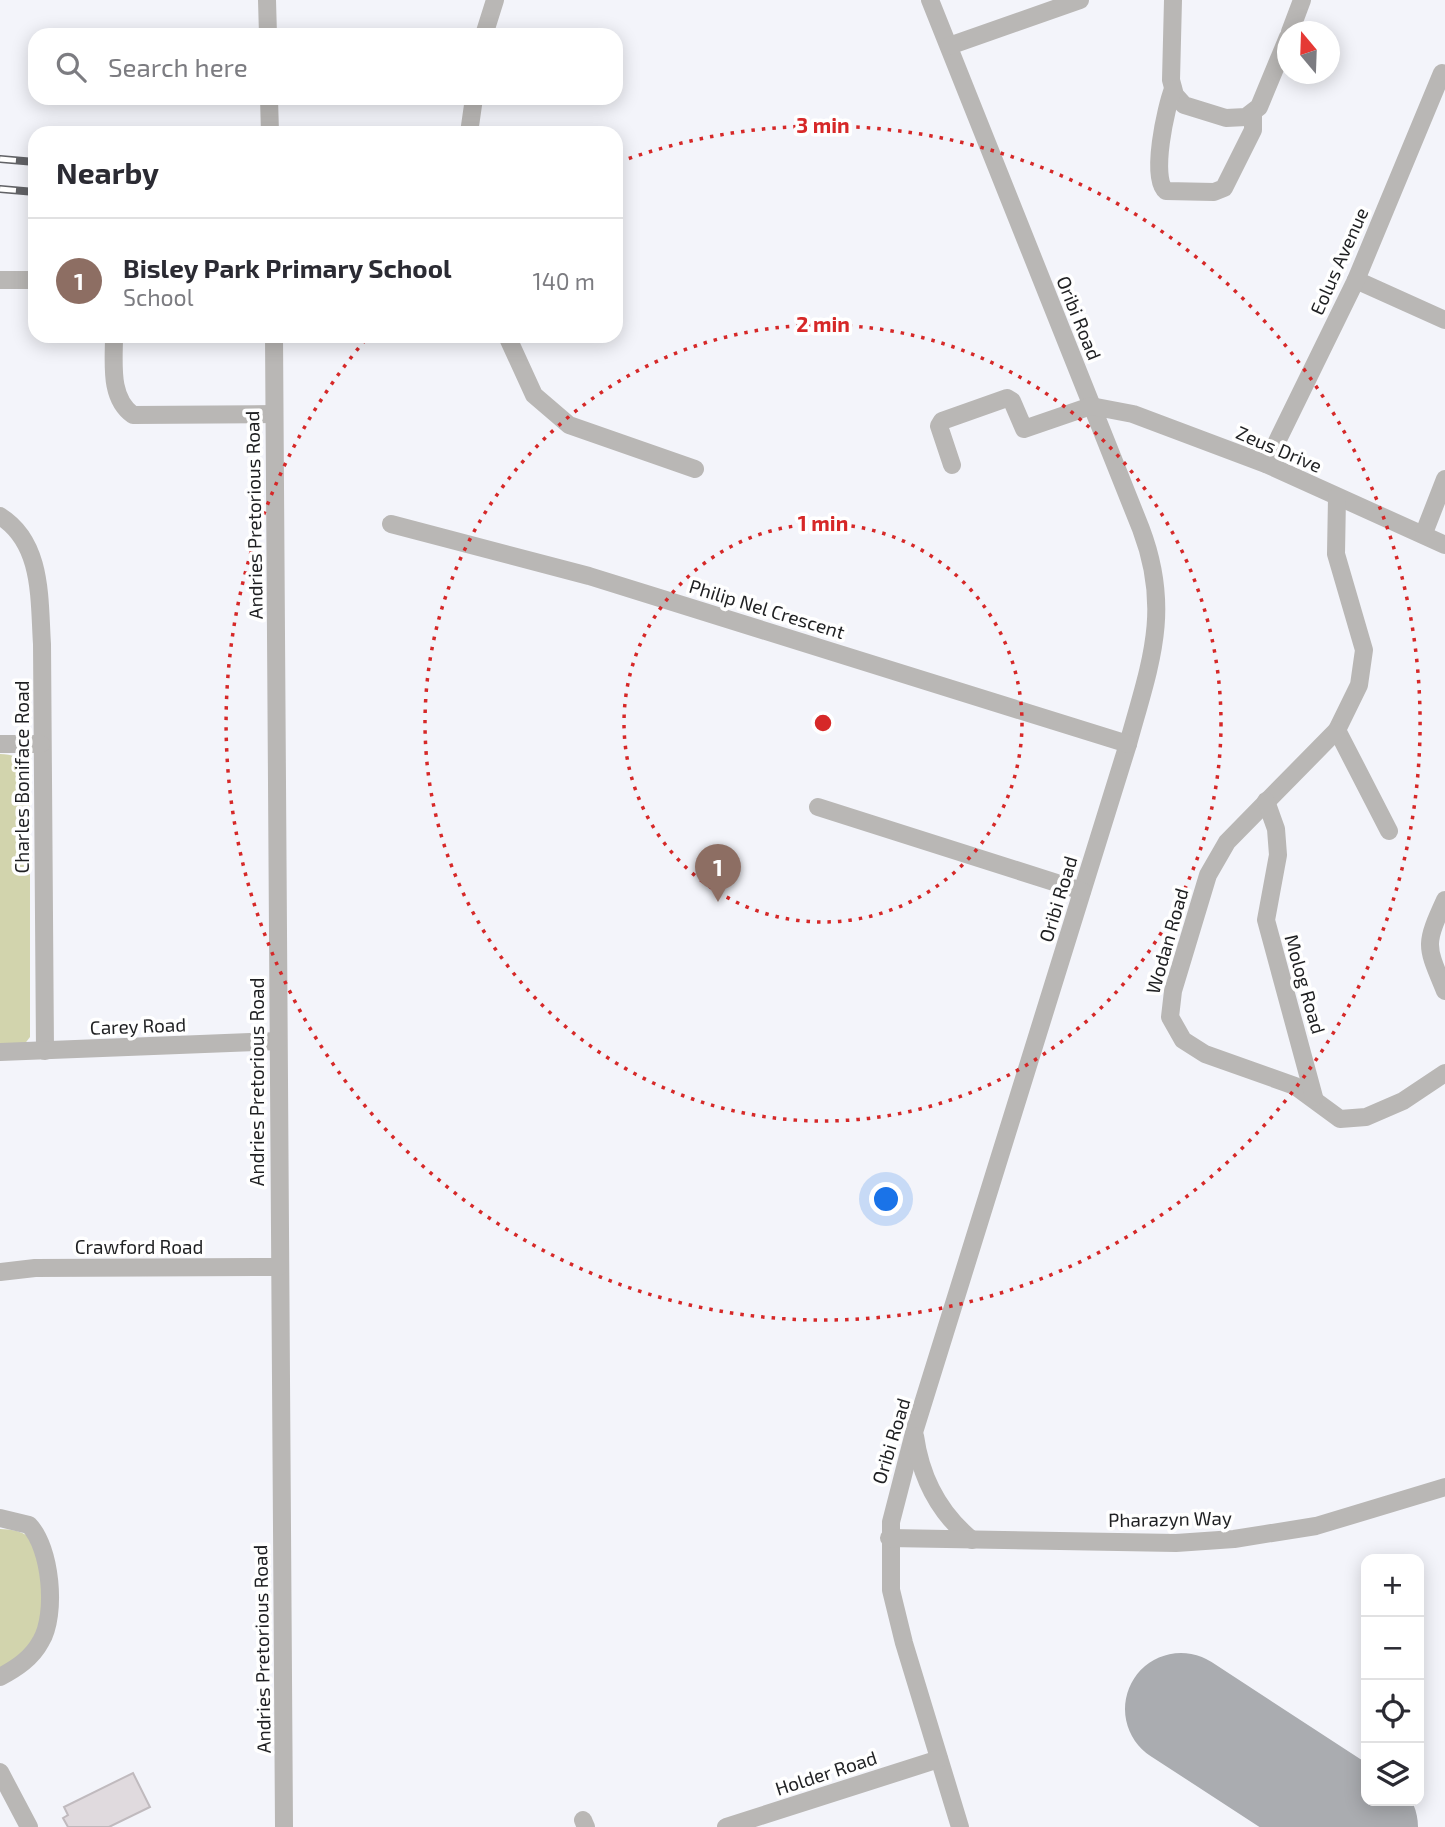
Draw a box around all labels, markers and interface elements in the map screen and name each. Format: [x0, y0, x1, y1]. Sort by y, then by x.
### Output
north arrow [1277, 21, 1340, 84]
search box [28, 28, 623, 105]
icon: search [52, 48, 90, 86]
text: Search here [108, 51, 248, 82]
text: 3 min [796, 112, 850, 137]
text: Nearby [56, 154, 159, 190]
street label: Eolus Avenue [1305, 204, 1372, 318]
text: Bisley Park Primary School [123, 252, 452, 283]
text: 1 [74, 267, 84, 295]
text: 140 m [533, 267, 595, 295]
street label: Oribi Road [1052, 272, 1107, 363]
text: School [123, 283, 193, 311]
text: 2 min [796, 311, 850, 336]
street label: Andries Pretorious Road [240, 411, 267, 619]
street label: Zeus Drive [1233, 420, 1325, 477]
text: 1 min [798, 510, 848, 535]
street label: Philip Nel Crescent [687, 574, 848, 643]
street label: Charles Boniface Road [10, 681, 33, 873]
centre of rings [811, 711, 835, 735]
pin: 1 [695, 844, 741, 902]
street label: Oribi Road [1034, 853, 1081, 945]
street label: Wodan Road [1140, 885, 1193, 996]
street label: Molog Road [1280, 931, 1331, 1036]
street label: Andries Pretorious Road [245, 978, 268, 1186]
street label: Carey Road [89, 1012, 187, 1039]
your location [869, 1182, 903, 1216]
street label: Crawford Road [75, 1235, 203, 1258]
street label: Oribi Road [867, 1395, 914, 1487]
street label: Pharazyn Way [1108, 1506, 1232, 1531]
street label: Andries Pretorious Road [248, 1545, 275, 1753]
map controls [1361, 1554, 1424, 1806]
button: + [1361, 1554, 1424, 1617]
button: − [1361, 1617, 1424, 1680]
button: locate [1361, 1680, 1424, 1743]
button: layers [1361, 1743, 1424, 1806]
street label: Holder Road [772, 1745, 880, 1800]

